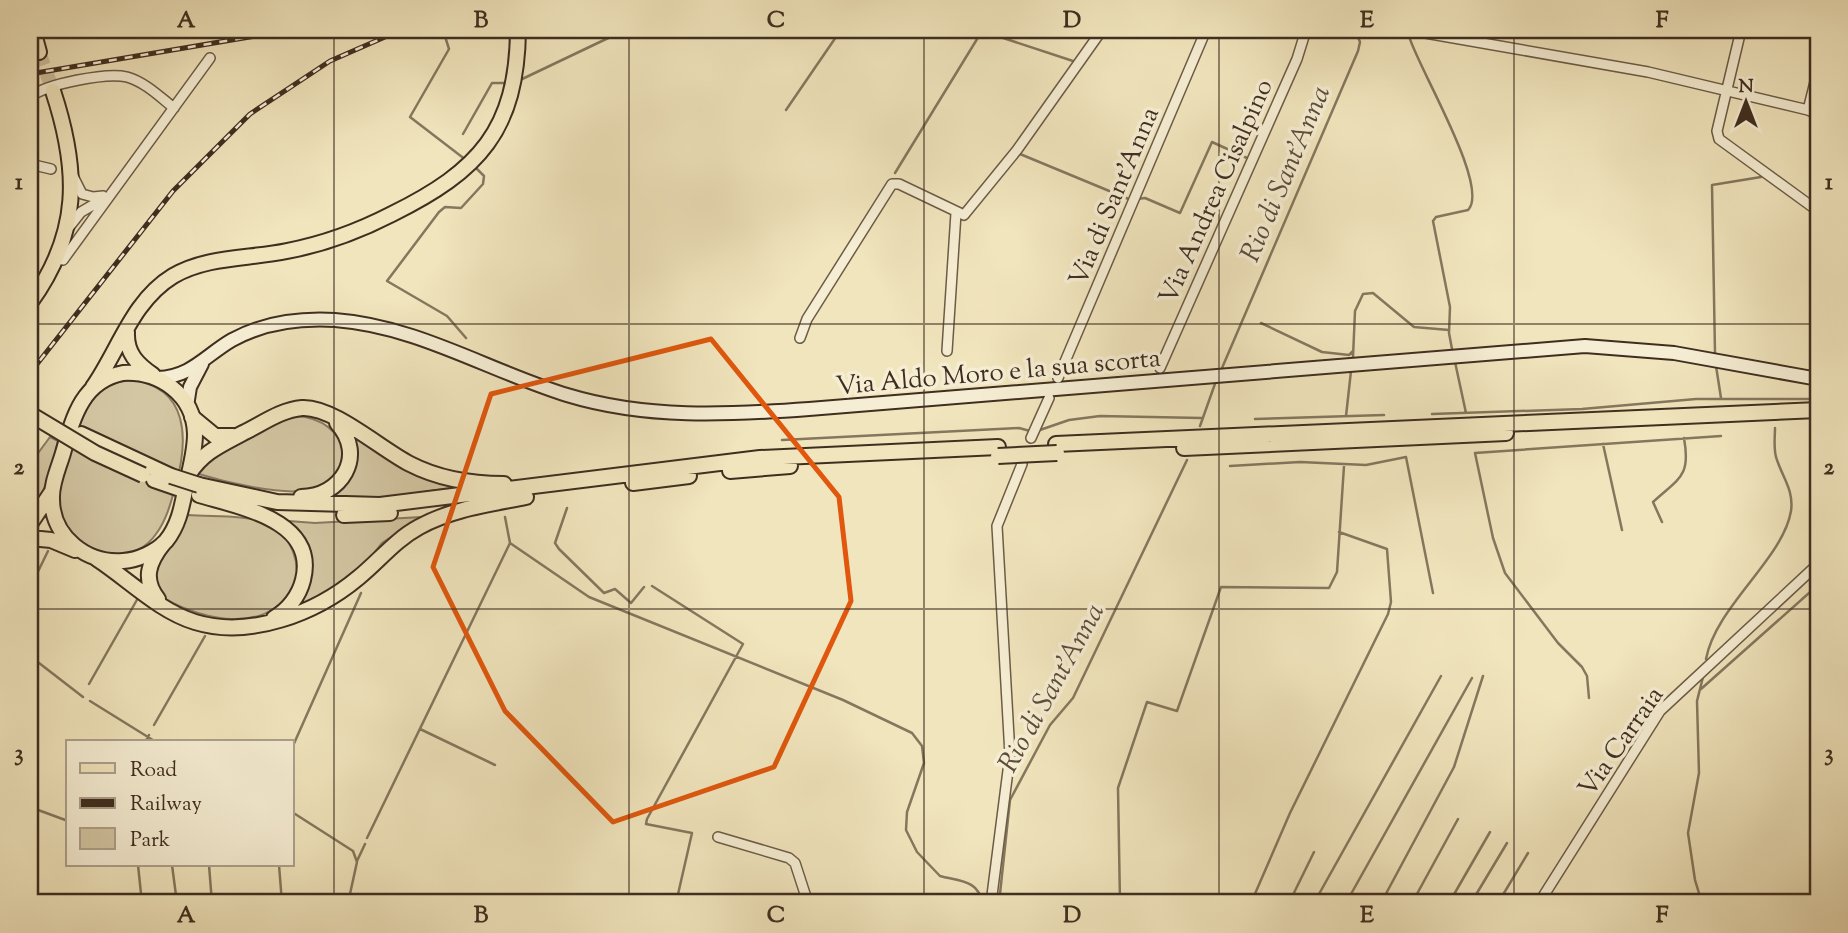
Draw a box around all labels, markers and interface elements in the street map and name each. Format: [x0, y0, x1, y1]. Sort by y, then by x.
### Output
text: A [177, 5, 196, 38]
text: B [474, 5, 489, 38]
text: C [767, 5, 785, 38]
text: D [1063, 5, 1081, 38]
text: E [1360, 5, 1374, 38]
text: F [1656, 5, 1669, 38]
north arrow [1712, 66, 1782, 136]
street label: Via Andrea Cisalpino [1151, 74, 1284, 310]
text: N [1738, 74, 1754, 101]
water label: Rio di Sant'Anna [1232, 80, 1342, 268]
street label: Via di Sant'Anna [1061, 102, 1170, 292]
text: 1 [15, 167, 23, 200]
text: 1 [1825, 167, 1833, 200]
street label: Via Aldo Moro e la sua scorta [834, 341, 1162, 406]
text: 2 [14, 452, 25, 485]
text: 2 [1824, 452, 1835, 485]
water label: Rio di Sant'Anna [990, 597, 1116, 780]
street label: Via Carraia [1570, 680, 1674, 805]
text: 3 [14, 738, 24, 771]
text: 3 [1824, 738, 1834, 771]
legend [66, 740, 294, 866]
text: Road [130, 756, 177, 786]
text: Railway [130, 790, 202, 820]
text: Park [130, 826, 171, 856]
text: A [177, 900, 196, 933]
text: B [474, 900, 489, 933]
text: C [767, 900, 785, 933]
text: D [1063, 900, 1081, 933]
text: E [1360, 900, 1374, 933]
text: F [1656, 900, 1669, 933]

